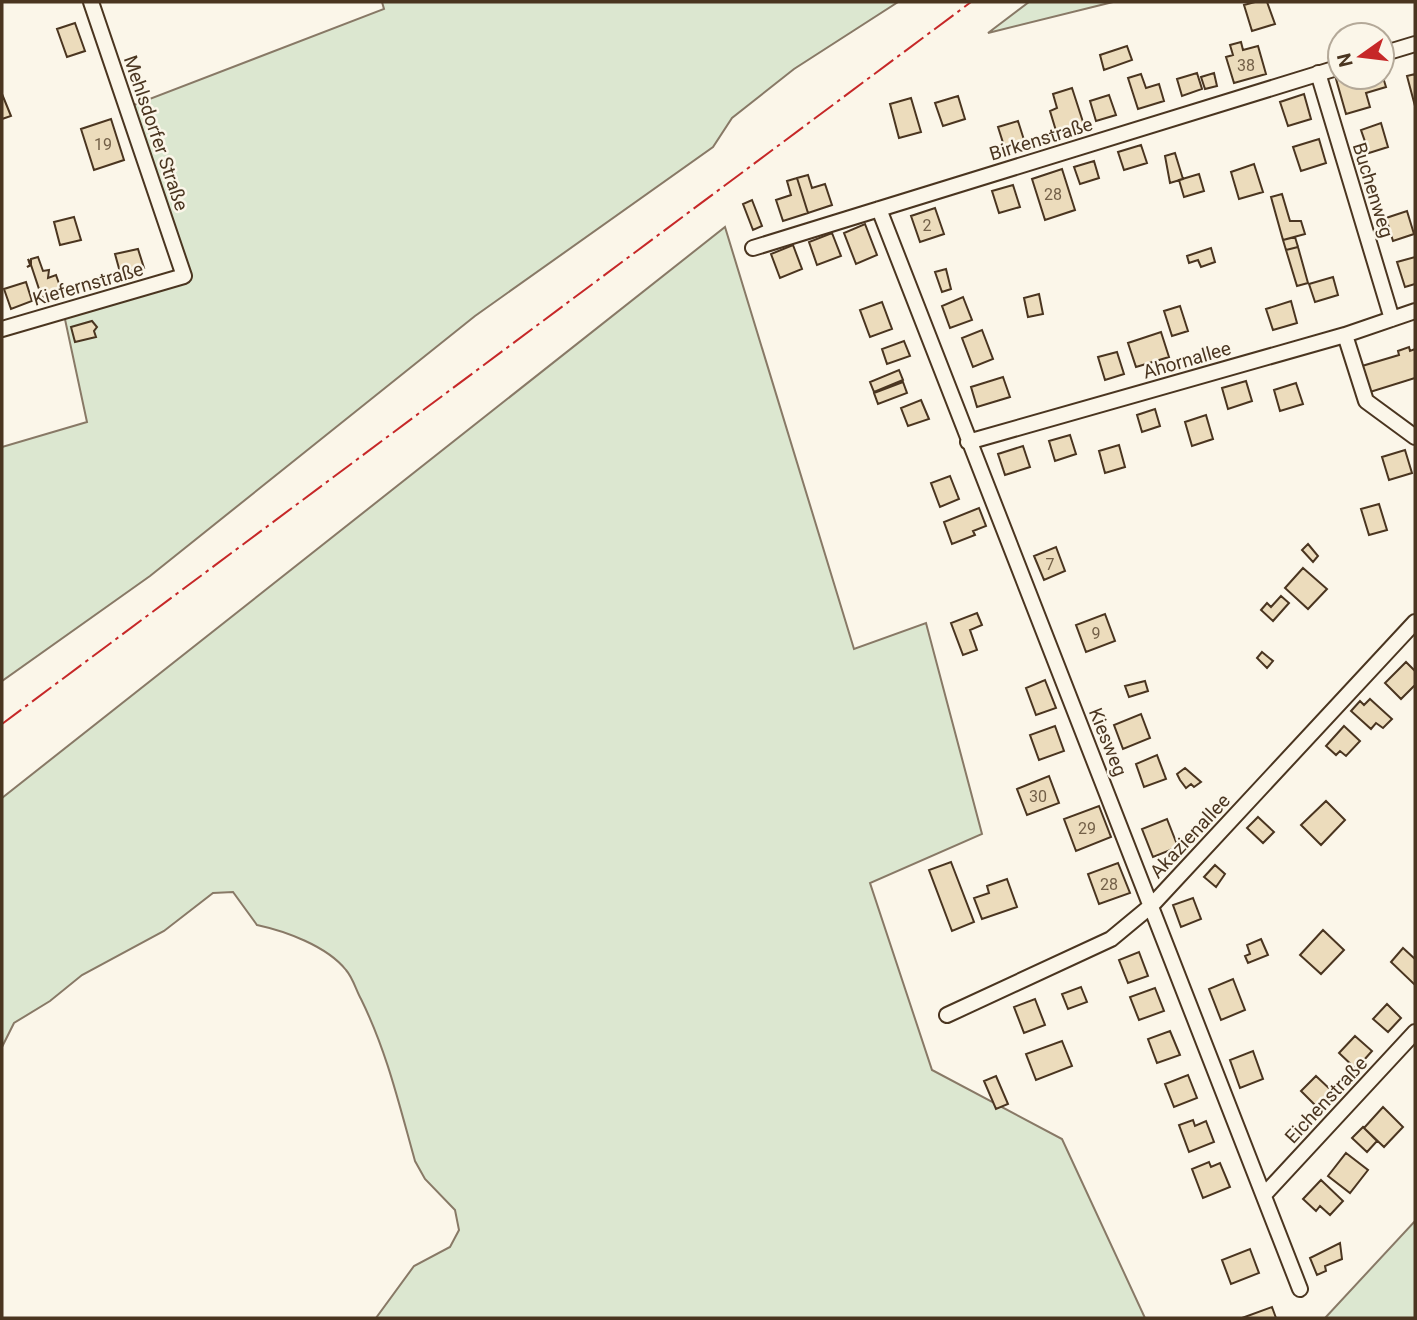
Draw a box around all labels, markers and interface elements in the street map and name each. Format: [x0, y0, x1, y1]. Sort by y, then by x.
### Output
north arrow [1326, 21, 1396, 91]
text: N [1332, 51, 1358, 69]
street label: Mehlsdorfer Straße [119, 52, 193, 214]
house number: 38 [1237, 56, 1255, 75]
street label: Birkenstraße [987, 112, 1095, 166]
house number: 19 [94, 135, 112, 154]
street label: Buchenweg [1348, 140, 1398, 240]
house number: 28 [1044, 185, 1062, 204]
house number: 2 [923, 216, 932, 235]
street label: Kiefernstraße [30, 257, 146, 311]
street label: Ahornallee [1140, 336, 1234, 384]
house number: 7 [1046, 555, 1055, 574]
house number: 9 [1092, 624, 1101, 643]
street label: Kiesweg [1084, 705, 1132, 779]
house number: 30 [1029, 787, 1047, 806]
street label: Akazienallee [1145, 789, 1235, 883]
house number: 29 [1078, 819, 1096, 838]
house number: 28 [1100, 875, 1118, 894]
street label: Eichenstraße [1280, 1052, 1372, 1148]

